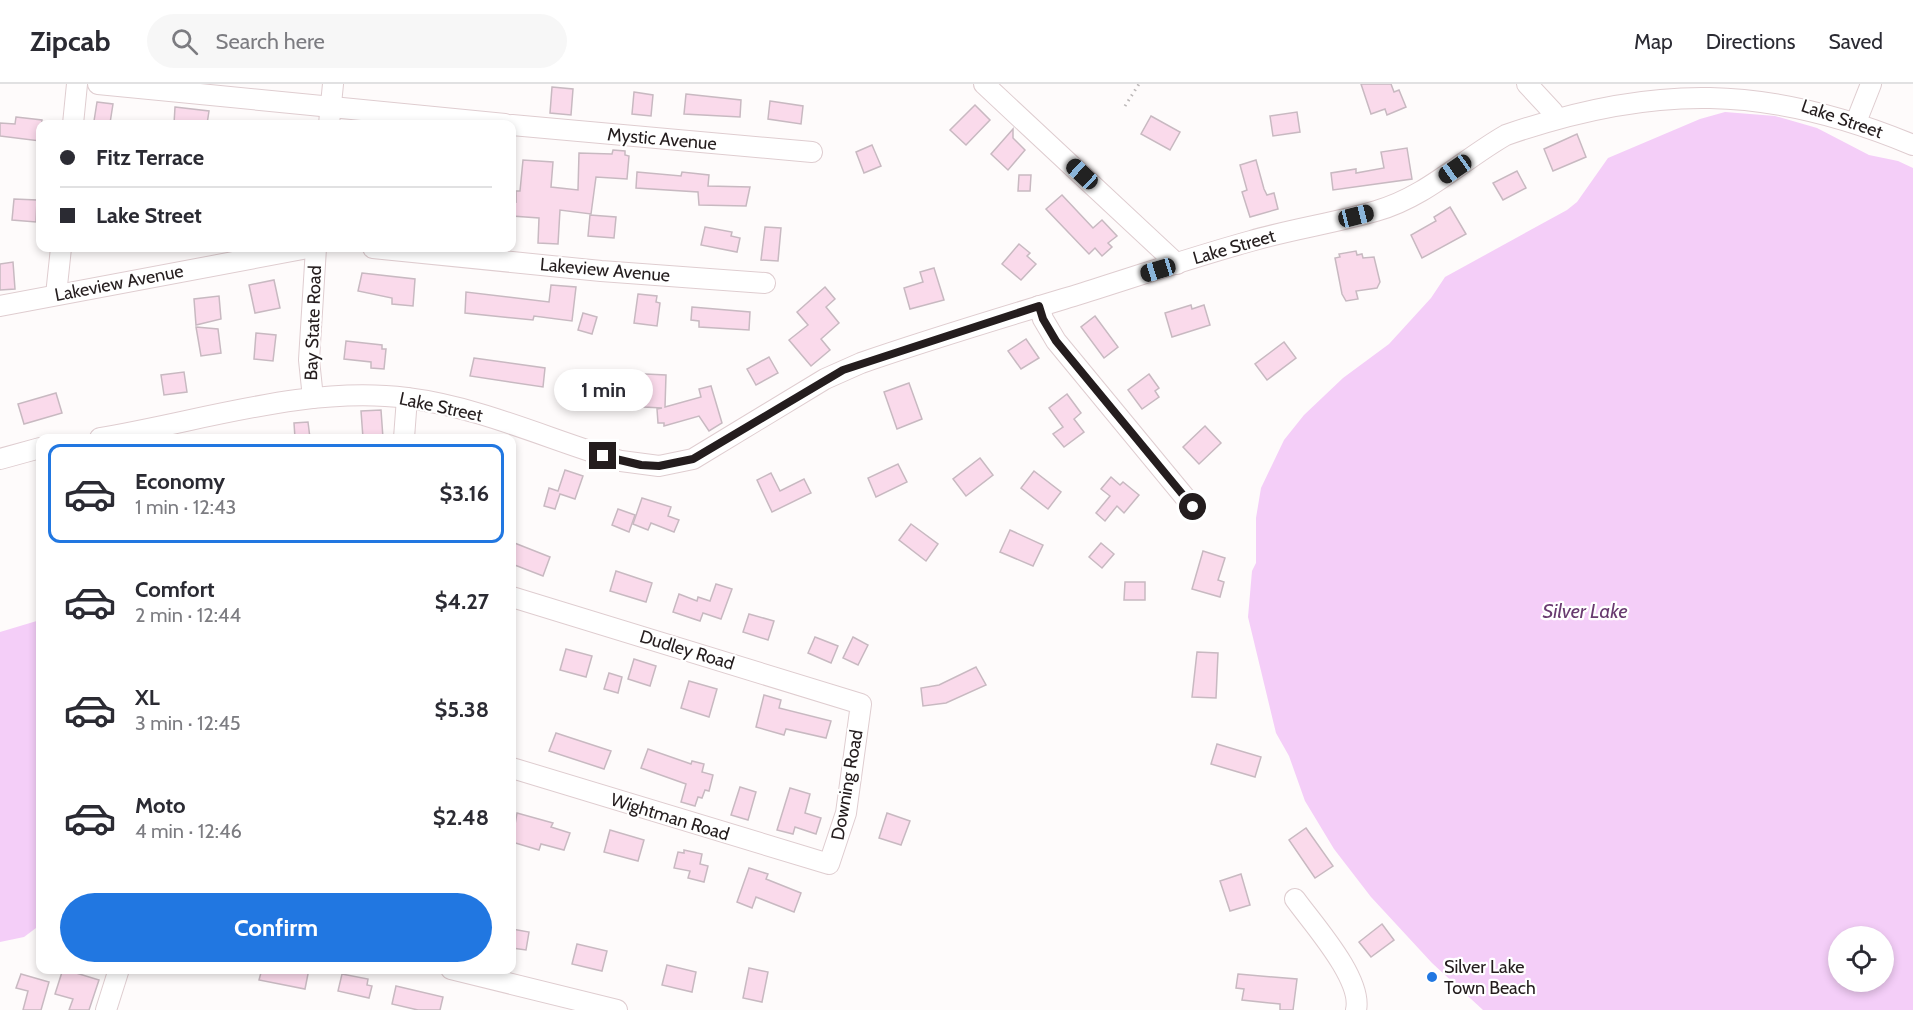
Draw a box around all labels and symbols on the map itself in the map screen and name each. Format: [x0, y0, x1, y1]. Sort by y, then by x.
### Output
street label: Lake Street [1798, 95, 1886, 143]
street label: Mystic Avenue [606, 123, 718, 155]
car [1435, 151, 1475, 187]
car [1063, 155, 1101, 193]
car [1336, 203, 1376, 229]
street label: Lake Street [1190, 225, 1278, 269]
street label: Lakeview Avenue [539, 253, 671, 287]
car [1138, 256, 1178, 284]
street label: Lakeview Avenue [53, 260, 185, 306]
street label: Bay State Road [300, 265, 326, 381]
callout: 1 min [554, 369, 652, 411]
street label: Lake Street [397, 387, 485, 427]
route end [589, 442, 616, 469]
route start [1179, 493, 1206, 520]
water label: Silver Lake [1542, 599, 1628, 623]
street label: Dudley Road [637, 625, 737, 675]
street label: Downing Road [826, 728, 868, 842]
street label: Wightman Road [608, 789, 732, 845]
place label: Silver Lake Town Beach [1444, 956, 1536, 999]
marker: Silver Lake Town Beach [1425, 970, 1439, 984]

